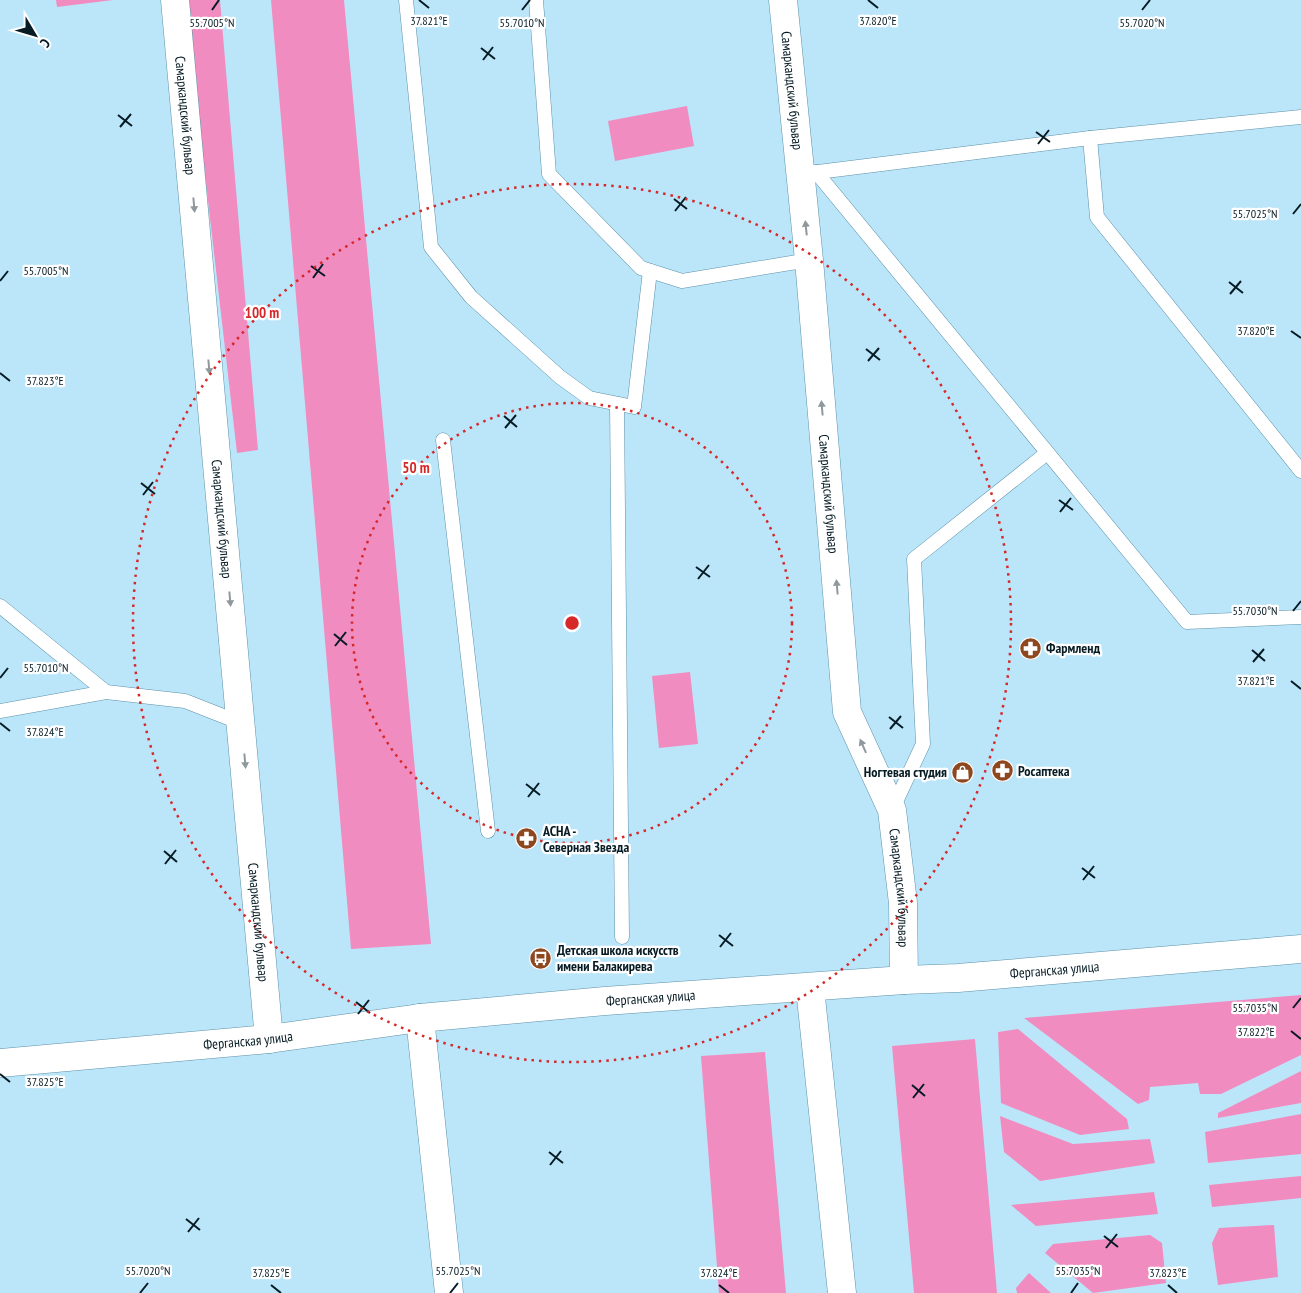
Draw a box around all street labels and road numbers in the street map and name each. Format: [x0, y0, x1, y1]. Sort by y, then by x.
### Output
street label: Самаркандский бульвар [777, 30, 807, 151]
street label: Самаркандский бульвар [171, 55, 200, 176]
street label: Самаркандский бульвар [815, 434, 843, 554]
street label: Самаркандский бульвар [208, 459, 236, 579]
street label: Самаркандский бульвар [885, 827, 913, 947]
street label: Самаркандский бульвар [244, 862, 273, 982]
street label: Ферганская улица [1009, 957, 1100, 983]
street label: Ферганская улица [605, 986, 696, 1010]
street label: Ферганская улица [203, 1027, 294, 1054]

